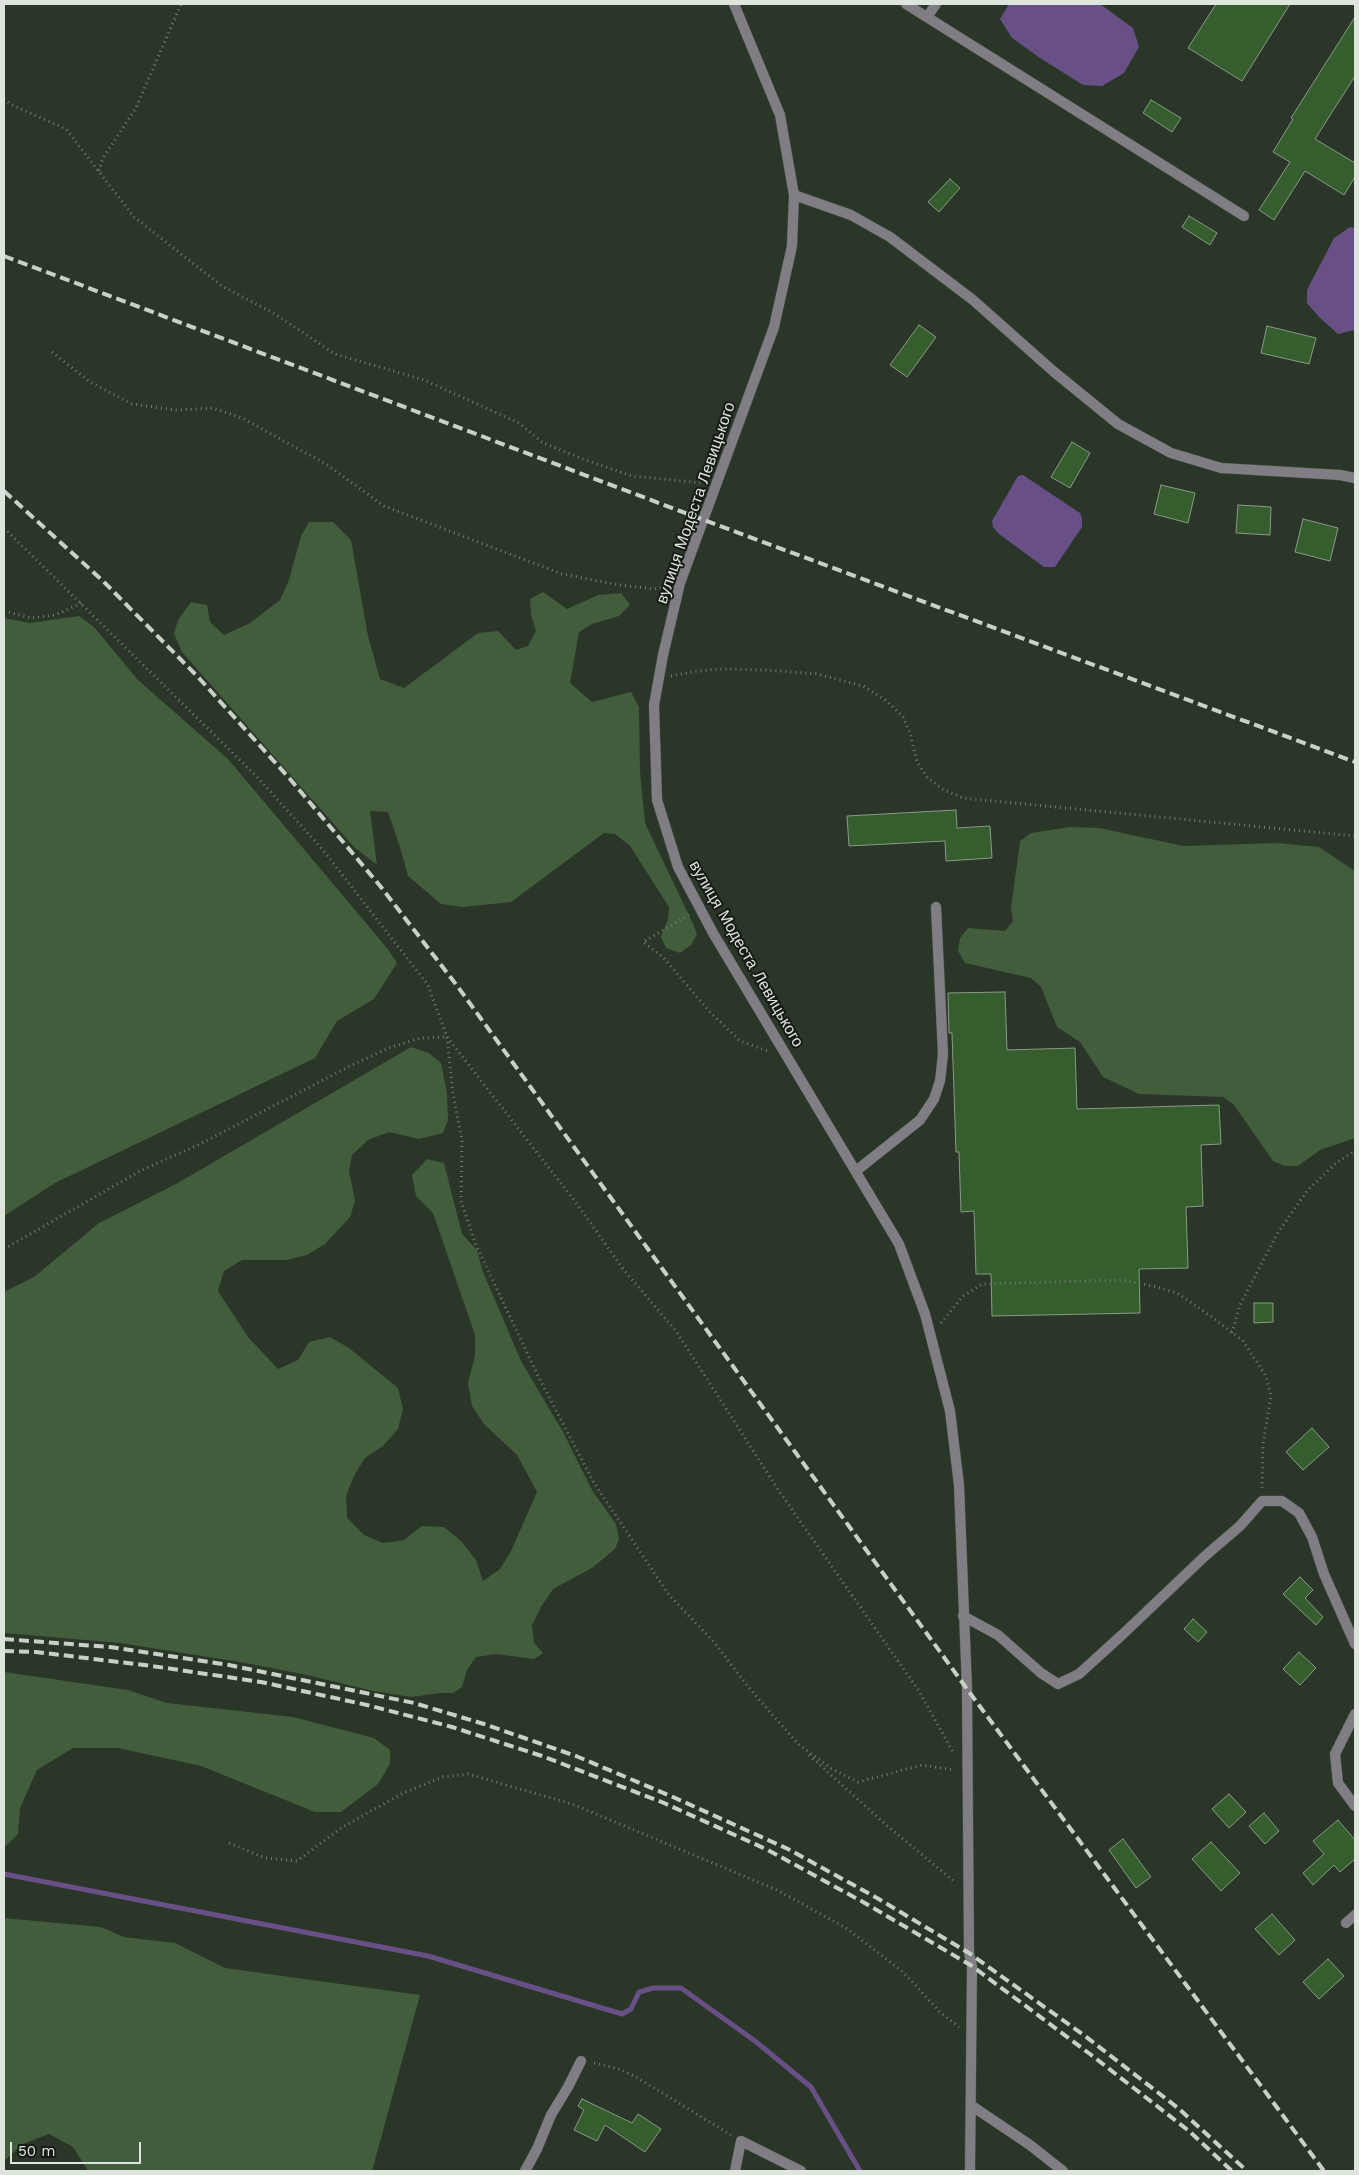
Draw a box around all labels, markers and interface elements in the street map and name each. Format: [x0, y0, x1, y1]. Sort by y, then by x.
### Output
street label: вулиця Модеста Левицького [652, 400, 740, 606]
street label: вулиця Модеста Левицького [685, 857, 807, 1051]
scale bar [12, 2132, 144, 2164]
text: 50 m [18, 2142, 55, 2160]

